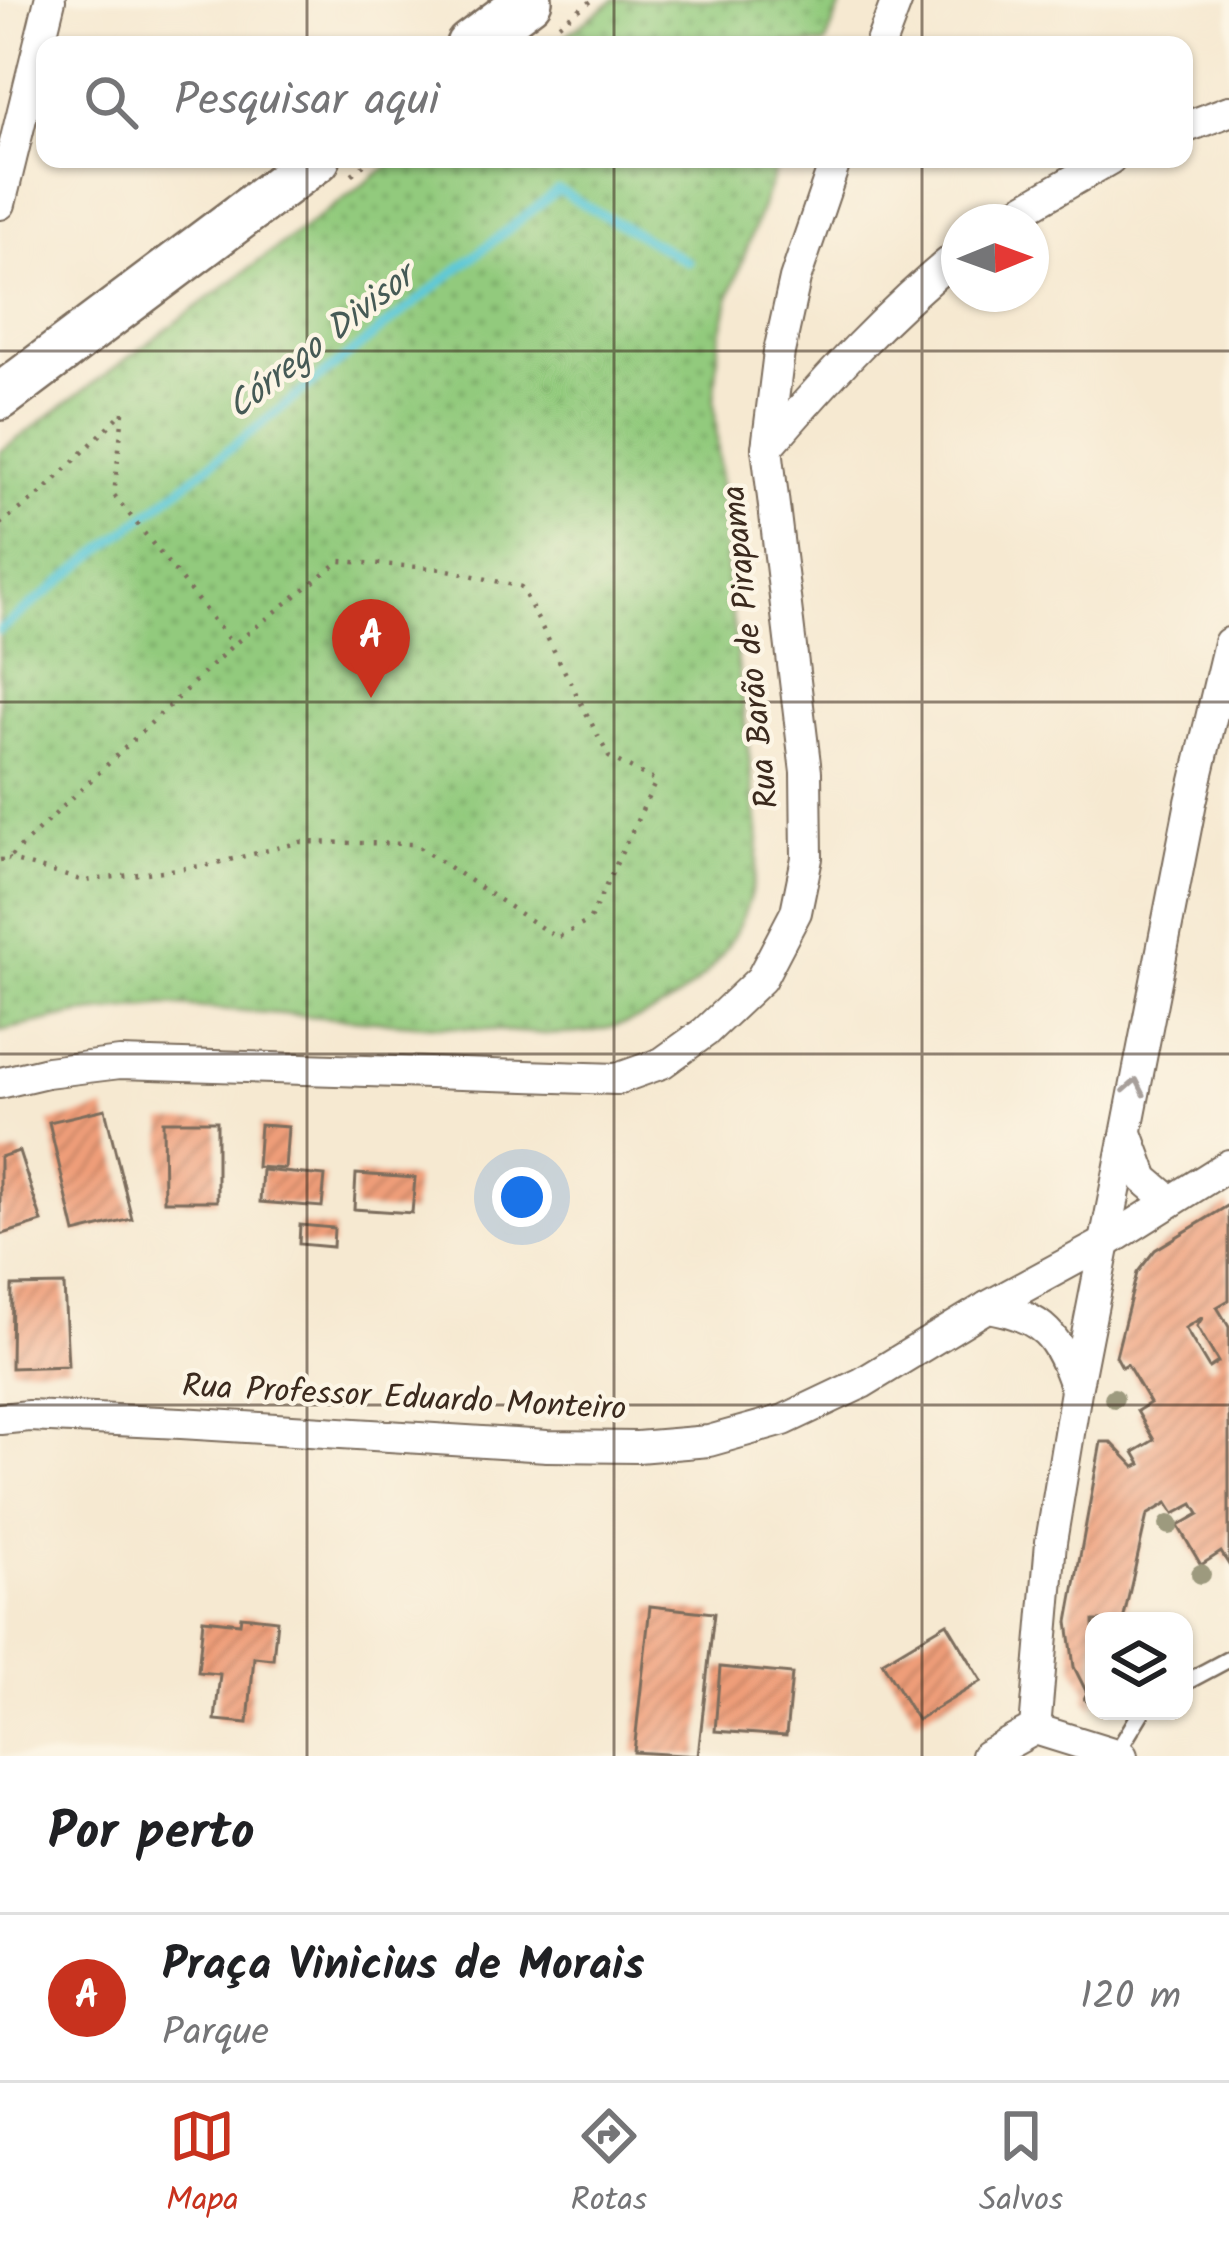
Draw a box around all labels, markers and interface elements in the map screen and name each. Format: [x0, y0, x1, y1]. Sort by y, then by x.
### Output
search box [36, 36, 1193, 168]
text: Pesquisar aqui [174, 66, 440, 138]
icon: search [78, 69, 144, 135]
north arrow [941, 204, 1049, 312]
water label: Córrego Divisor [215, 247, 433, 435]
street label: Rua Barão de Pirapama [709, 483, 795, 811]
pin: A [332, 599, 410, 698]
one-way arrow [1121, 1078, 1147, 1098]
your location [492, 1167, 552, 1227]
street label: Rua Professor Eduardo Monteiro [181, 1361, 627, 1437]
map controls [1085, 1612, 1193, 1720]
button: layers [1085, 1612, 1193, 1720]
text: Por perto [48, 1794, 254, 1875]
text: Praça Vinicius de Morais [162, 1931, 645, 2003]
text: A [75, 1967, 99, 2029]
text: 120 m [1080, 1967, 1181, 2029]
text: Parque [162, 2003, 269, 2065]
tab: Mapa [166, 2103, 239, 2228]
tab: Rotas [571, 2103, 647, 2228]
tab: Salvos [979, 2103, 1063, 2228]

